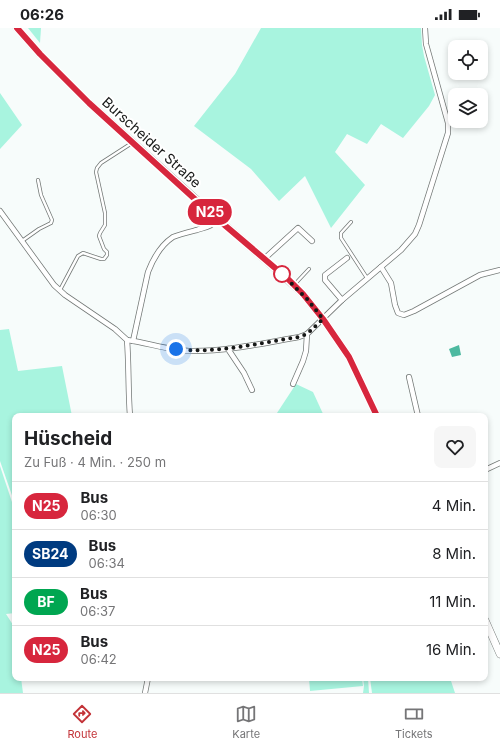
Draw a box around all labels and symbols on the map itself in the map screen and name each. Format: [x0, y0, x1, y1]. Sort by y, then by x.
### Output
street label: Burscheider Straße [99, 93, 205, 191]
line badge: N25 [187, 199, 233, 225]
unlabelled marker [273, 265, 291, 283]
your location [166, 339, 186, 359]

